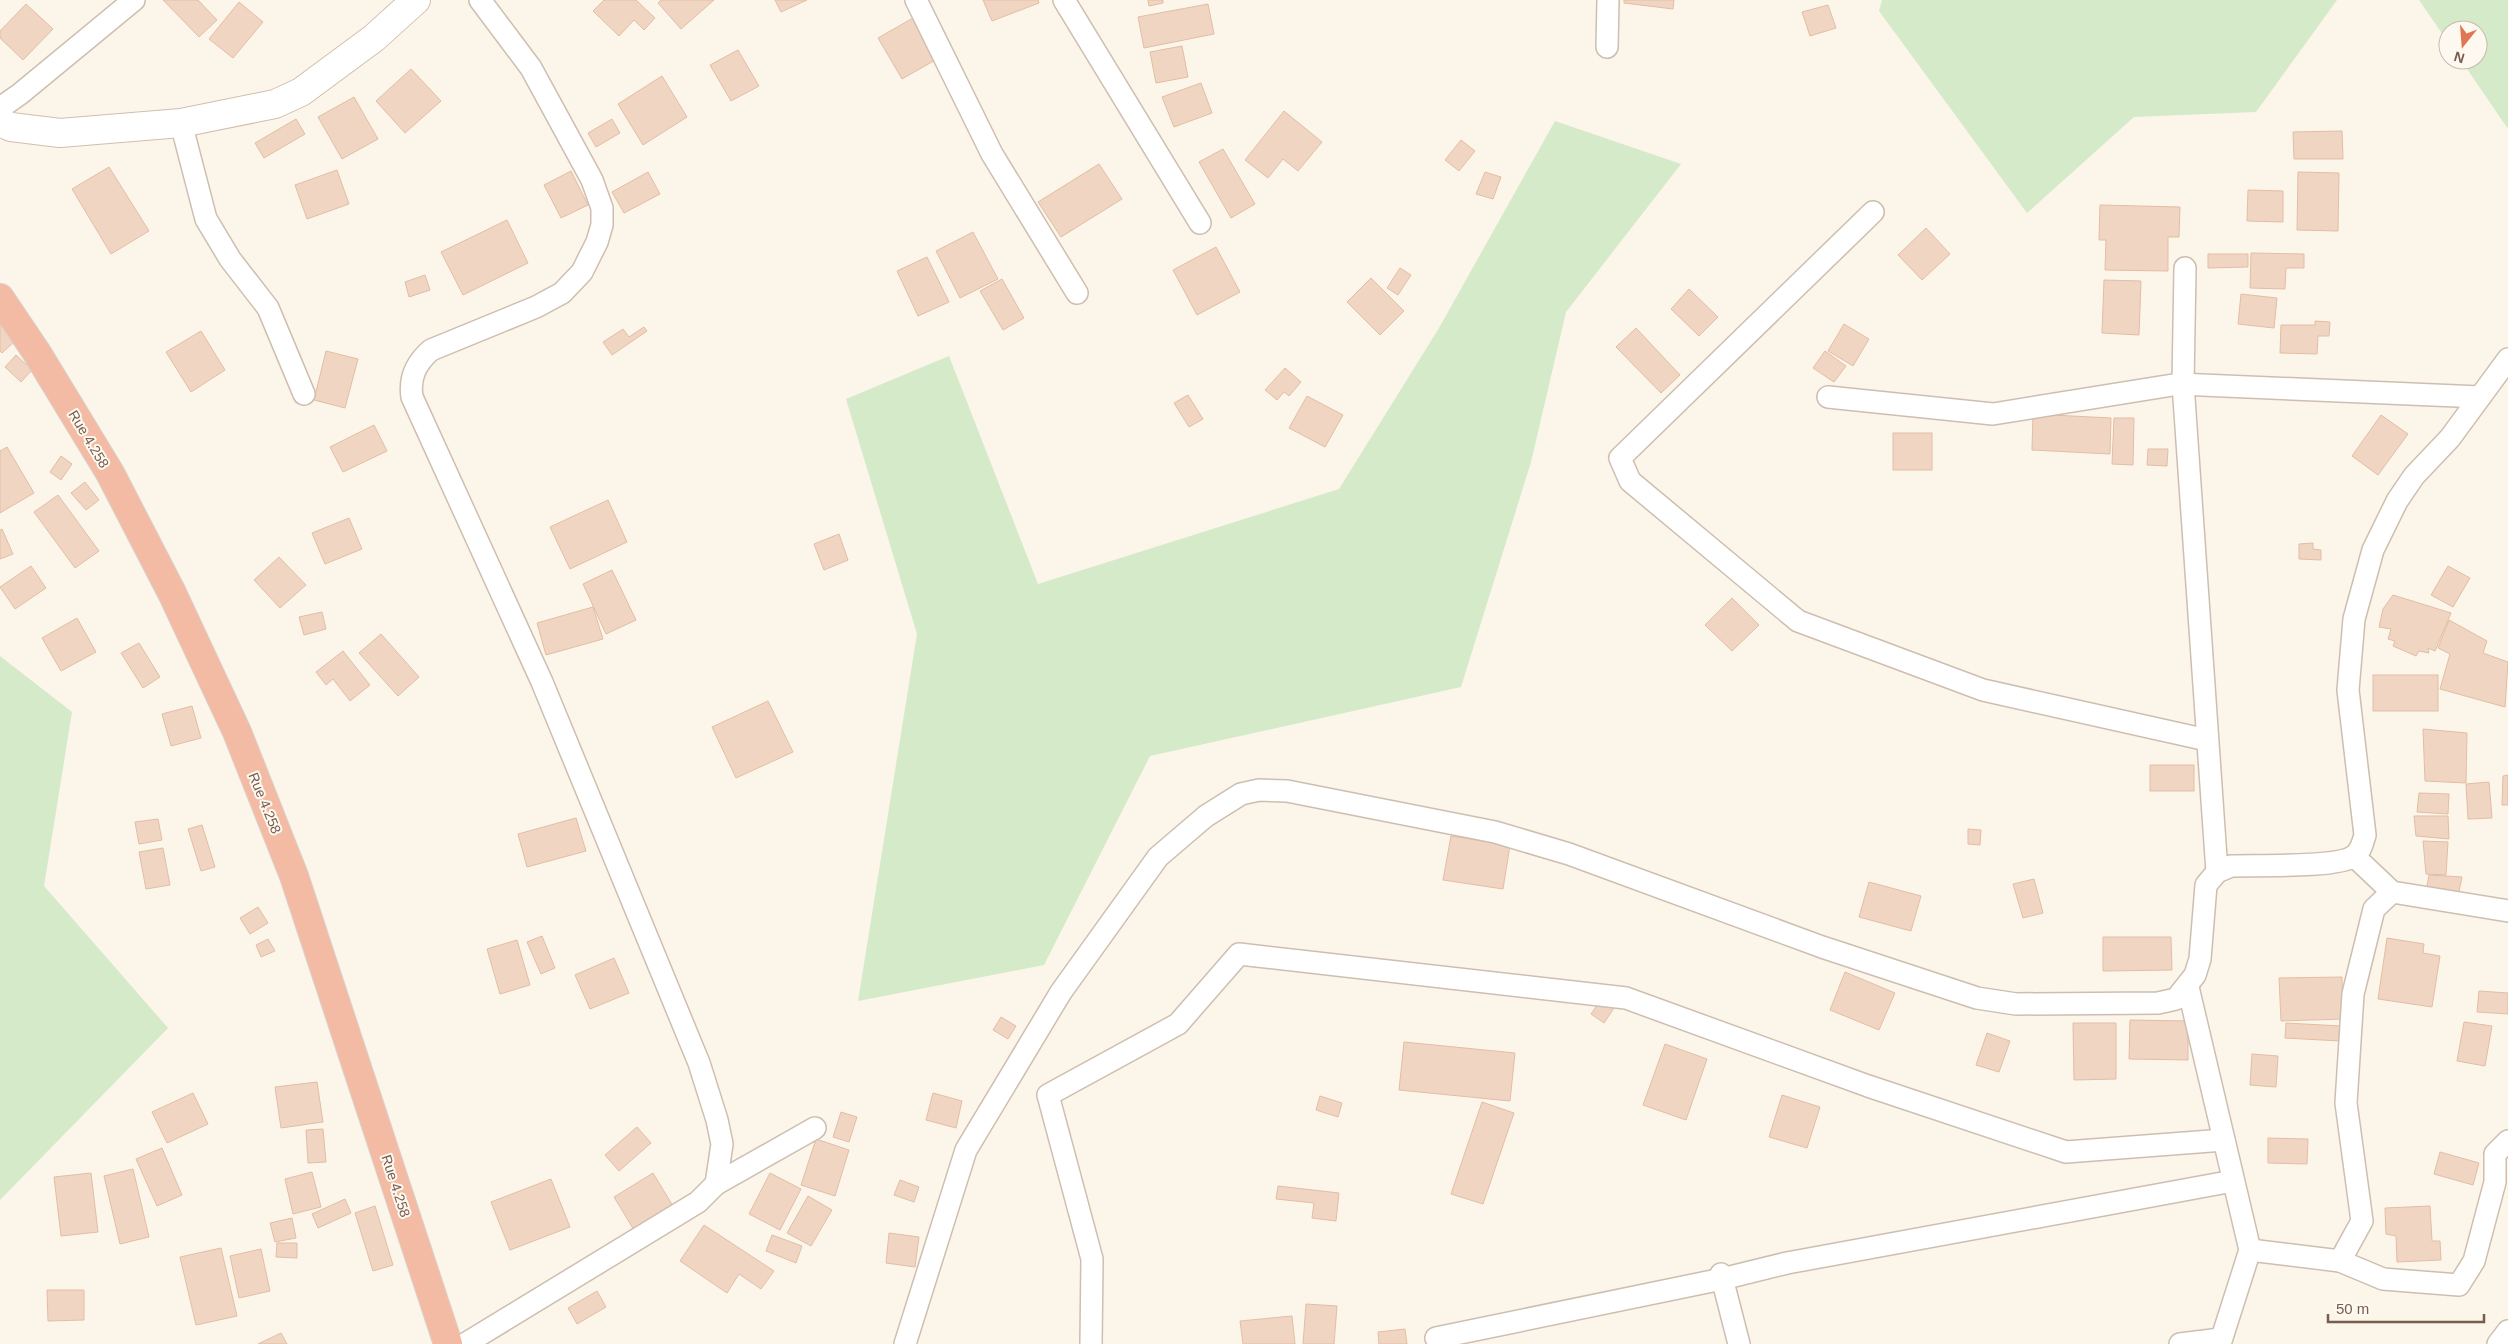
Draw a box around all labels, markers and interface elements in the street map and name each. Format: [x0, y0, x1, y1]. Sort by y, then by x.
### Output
north arrow [2438, 20, 2488, 70]
text: N [2452, 48, 2466, 67]
street label: Rue 4.258 [66, 407, 113, 471]
street label: Rue 4.258 [245, 770, 285, 836]
street label: Rue 4.258 [378, 1153, 414, 1219]
scale bar [2328, 1292, 2484, 1324]
text: 50 m [2336, 1300, 2369, 1317]

